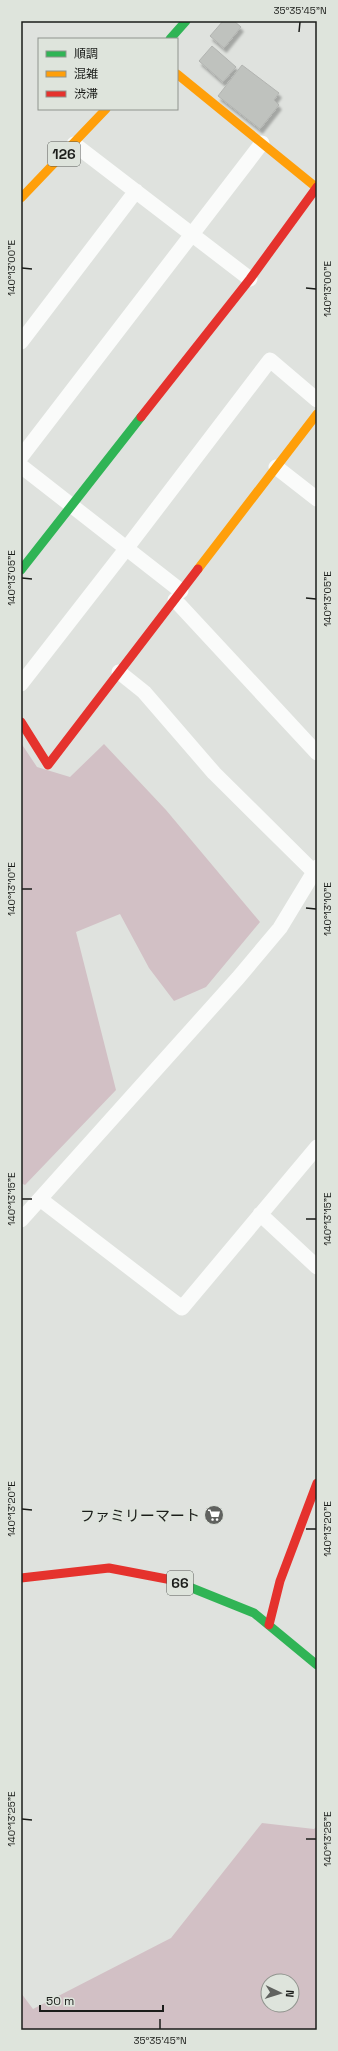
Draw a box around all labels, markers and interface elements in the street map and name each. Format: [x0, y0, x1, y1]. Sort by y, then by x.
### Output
text: 35°35'45"N [273, 4, 327, 17]
legend [38, 38, 178, 110]
text: 順調 [74, 46, 98, 62]
text: 混雑 [74, 66, 98, 82]
text: 渋滞 [74, 86, 98, 102]
road number: 126 [48, 142, 80, 166]
text: 140°13'00"E [5, 240, 18, 296]
text: 140°13'00"E [321, 261, 334, 317]
text: 140°13'05"E [5, 550, 18, 606]
text: 140°13'05"E [321, 571, 334, 627]
text: 140°13'10"E [5, 862, 18, 916]
text: 140°13'10"E [321, 882, 334, 936]
text: 140°13'15"E [5, 1172, 18, 1226]
text: 140°13'15"E [321, 1192, 334, 1246]
text: 140°13'20"E [5, 1481, 18, 1537]
text: 140°13'20"E [321, 1501, 334, 1557]
supermarket icon: ファミリーマート [203, 1504, 225, 1526]
place label: ファミリーマート [80, 1506, 200, 1525]
road number: 66 [167, 1571, 193, 1595]
text: 140°13'25"E [5, 1791, 18, 1847]
text: 140°13'25"E [321, 1811, 334, 1867]
north arrow [260, 1973, 300, 2013]
scale bar [40, 1987, 163, 2013]
text: N [283, 1990, 297, 1998]
text: 50 m [46, 1993, 74, 2009]
text: 35°35'45"N [133, 2034, 187, 2047]

